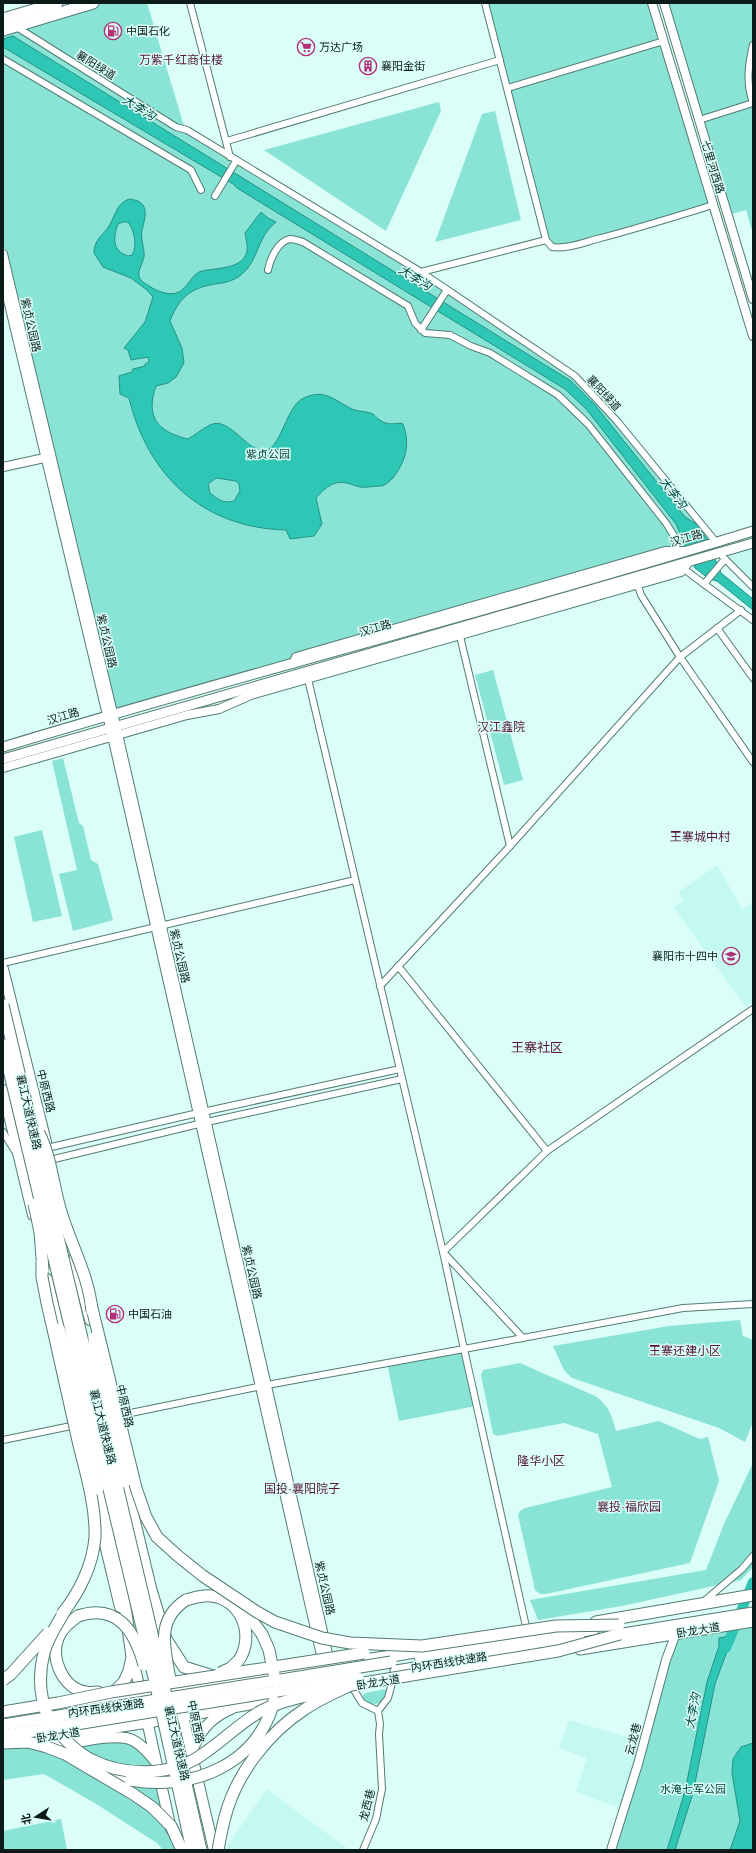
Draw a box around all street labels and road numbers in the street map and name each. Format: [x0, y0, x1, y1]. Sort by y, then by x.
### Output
street label: 襄阳绿道 [74, 48, 118, 82]
street label: 七里河西路 [699, 139, 727, 195]
street label: 紫贞公园路 [19, 297, 43, 353]
street label: 襄阳绿道 [585, 373, 623, 413]
street label: 汉江路 [668, 528, 704, 548]
street label: 紫贞公园路 [95, 613, 119, 669]
street label: 汉江路 [357, 618, 393, 638]
street label: 汉江路 [45, 705, 81, 727]
street label: 紫贞公园路 [168, 928, 192, 984]
street label: 中原西路 [35, 1068, 57, 1114]
street label: 襄江大道快速路 [14, 1073, 44, 1151]
street label: 紫贞公园路 [240, 1244, 264, 1300]
street label: 中原西路 [114, 1383, 136, 1429]
street label: 襄江大道快速路 [88, 1388, 118, 1466]
street label: 紫贞公园路 [313, 1560, 337, 1616]
street label: 卧龙大道 [675, 1621, 721, 1639]
street label: 内环西线快速路 [410, 1650, 488, 1674]
street label: 卧龙大道 [355, 1673, 401, 1691]
street label: 内环西线快速路 [67, 1697, 145, 1719]
street label: 中原西路 [186, 1699, 206, 1745]
street label: 襄江大道快速路 [162, 1704, 192, 1782]
street label: 云龙巷 [623, 1722, 643, 1756]
street label: 卧龙大道 [35, 1726, 81, 1744]
street label: 龙西巷 [357, 1788, 377, 1822]

